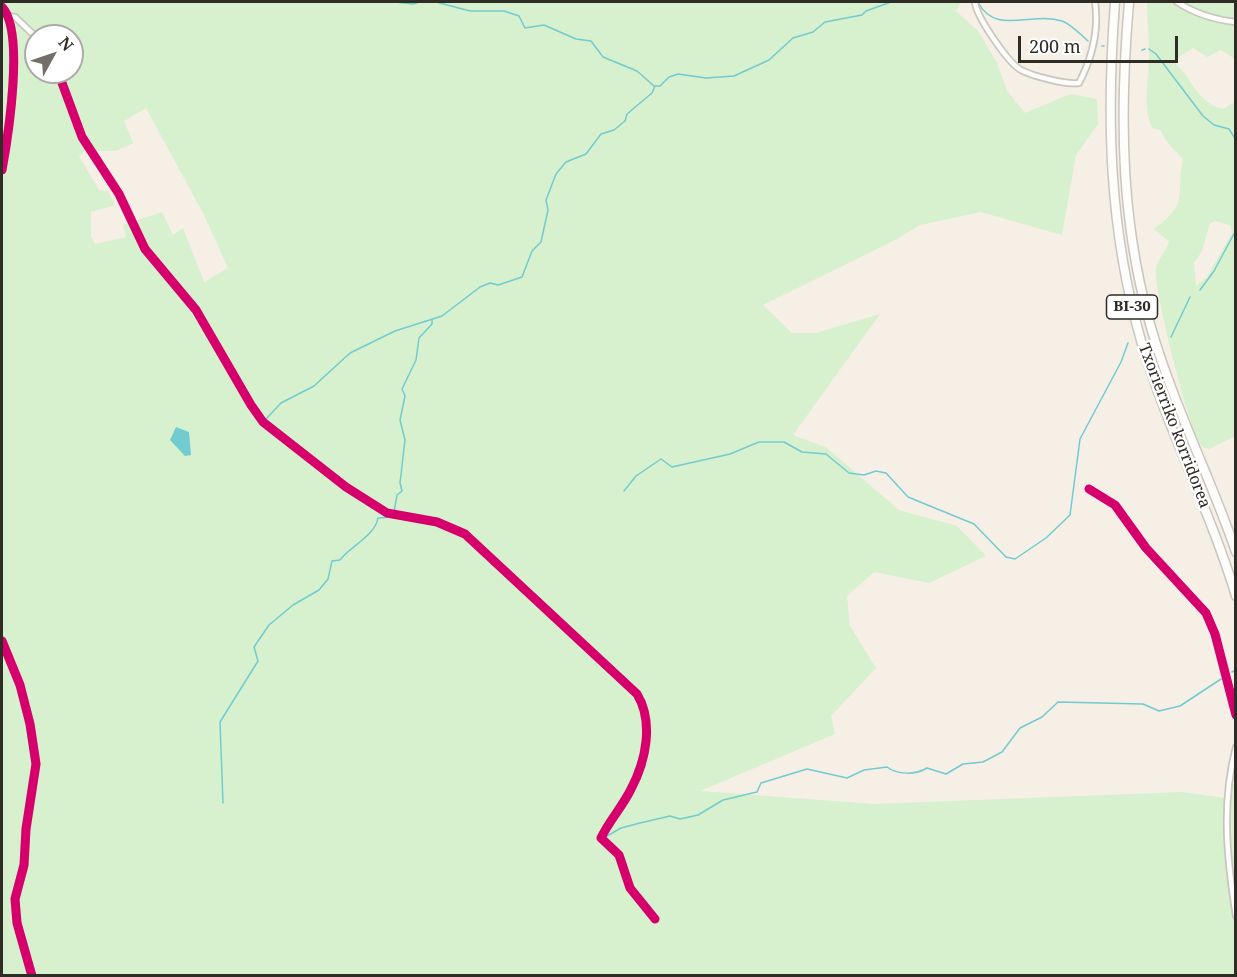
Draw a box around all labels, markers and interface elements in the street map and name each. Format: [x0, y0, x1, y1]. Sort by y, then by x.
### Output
north arrow [24, 24, 84, 84]
scale bar [1021, 24, 1182, 62]
text: N [54, 32, 79, 56]
text: 200 m [1029, 34, 1081, 58]
road number: BI-30 [1106, 295, 1158, 319]
street label: Txorierriko korridorea [1134, 341, 1214, 511]

